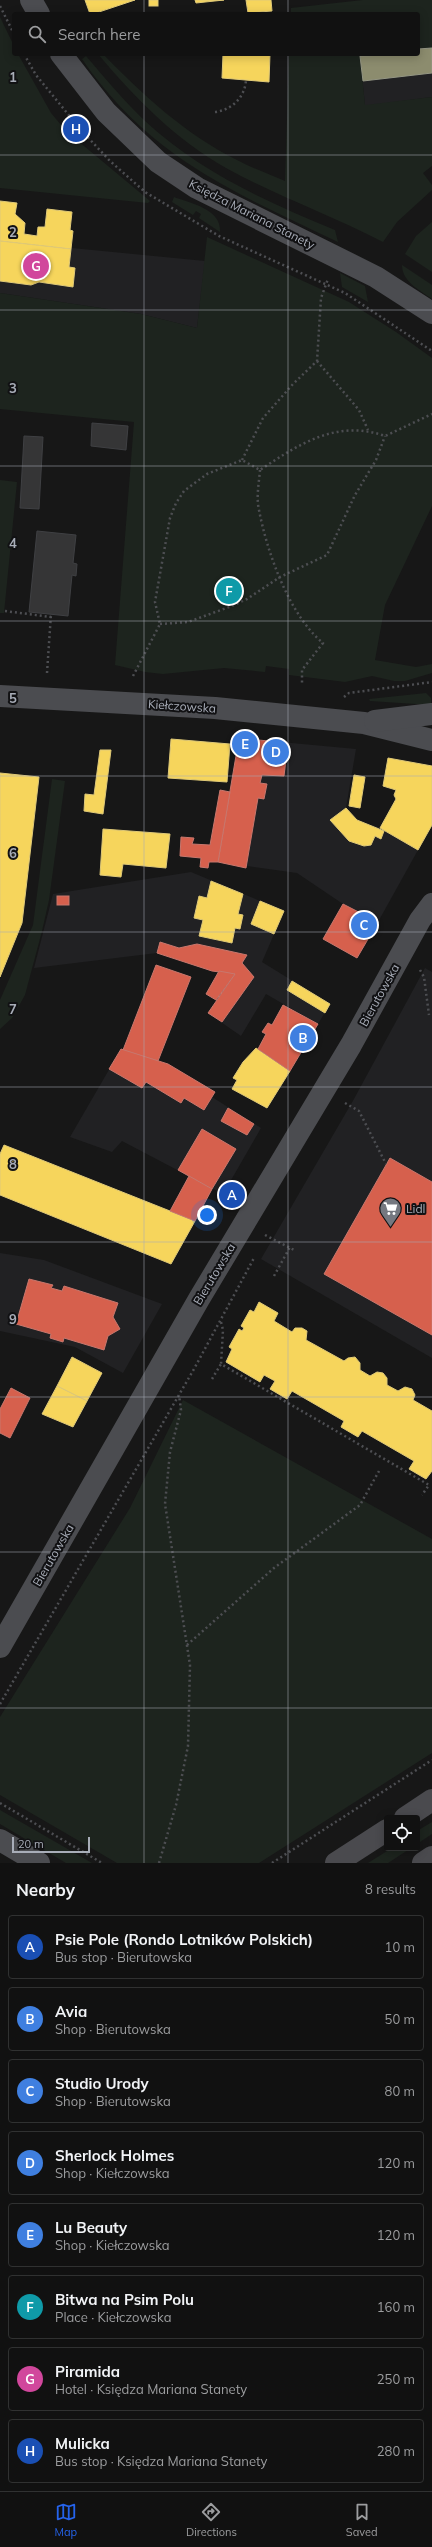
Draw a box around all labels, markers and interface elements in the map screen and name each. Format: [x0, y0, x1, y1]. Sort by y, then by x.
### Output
search box [12, 12, 420, 56]
icon: search [26, 23, 48, 45]
text: Search here [58, 25, 140, 44]
text: 1 [9, 69, 17, 85]
pin: H [63, 114, 89, 144]
street label: Księdza Mariana Stanety [187, 176, 318, 252]
text: 2 [9, 224, 17, 240]
pin: G [23, 251, 49, 281]
text: 3 [9, 380, 17, 396]
text: 4 [9, 535, 17, 551]
pin: F [216, 576, 242, 606]
text: 5 [9, 690, 17, 706]
street label: Kiełczowska [147, 696, 217, 716]
pin: E [232, 729, 258, 759]
pin: D [263, 737, 289, 767]
text: 6 [9, 845, 17, 861]
pin: C [351, 910, 377, 940]
street label: Bierutowska [356, 961, 402, 1029]
text: 7 [9, 1001, 17, 1017]
pin: B [290, 1023, 316, 1053]
text: 8 [9, 1156, 17, 1172]
pin: A [219, 1180, 245, 1210]
supermarket icon: Lidl [378, 1195, 404, 1228]
place label: Lidl [406, 1201, 425, 1216]
your location [197, 1205, 217, 1225]
street label: Bierutowska [190, 1240, 238, 1308]
text: 9 [9, 1311, 17, 1327]
street label: Bierutowska [29, 1521, 77, 1589]
map controls [384, 1815, 420, 1851]
button: locate [384, 1815, 420, 1851]
scale bar [12, 1835, 90, 1854]
text: 20 m [18, 1837, 44, 1851]
text: Nearby [16, 1879, 75, 1900]
text: 8 results [365, 1881, 416, 1897]
text: Psie Pole (Rondo Lotników Polskich) [55, 1930, 313, 1949]
text: A [25, 1939, 35, 1955]
text: 10 m [385, 1939, 415, 1955]
text: Bus stop · Bierutowska [55, 1949, 192, 1965]
text: Avia [55, 2002, 87, 2021]
text: B [26, 2011, 34, 2027]
text: 50 m [385, 2011, 415, 2027]
text: Shop · Bierutowska [55, 2021, 171, 2037]
text: Studio Urody [55, 2074, 149, 2093]
text: C [26, 2083, 34, 2099]
text: 80 m [385, 2083, 415, 2099]
text: Shop · Bierutowska [55, 2093, 171, 2109]
text: Sherlock Holmes [55, 2146, 174, 2165]
text: D [25, 2155, 35, 2171]
text: 120 m [377, 2155, 415, 2171]
text: Shop · Kiełczowska [55, 2165, 170, 2181]
text: Lu Beauty [55, 2218, 127, 2237]
text: E [26, 2227, 34, 2243]
text: 120 m [377, 2227, 415, 2243]
text: Shop · Kiełczowska [55, 2237, 170, 2253]
text: Bitwa na Psim Polu [55, 2290, 194, 2309]
text: F [26, 2299, 34, 2315]
text: 160 m [377, 2299, 415, 2315]
text: Place · Kiełczowska [55, 2309, 171, 2325]
text: Piramida [55, 2362, 120, 2381]
text: G [25, 2371, 35, 2387]
text: 250 m [377, 2371, 415, 2387]
text: Hotel · Księdza Mariana Stanety [55, 2381, 247, 2397]
text: Mulicka [55, 2434, 110, 2453]
text: H [25, 2443, 35, 2459]
text: 280 m [377, 2443, 415, 2459]
text: Bus stop · Księdza Mariana Stanety [55, 2453, 268, 2469]
tab: Map [54, 2501, 77, 2539]
tab: Directions [186, 2501, 237, 2539]
tab: Saved [346, 2501, 378, 2539]

